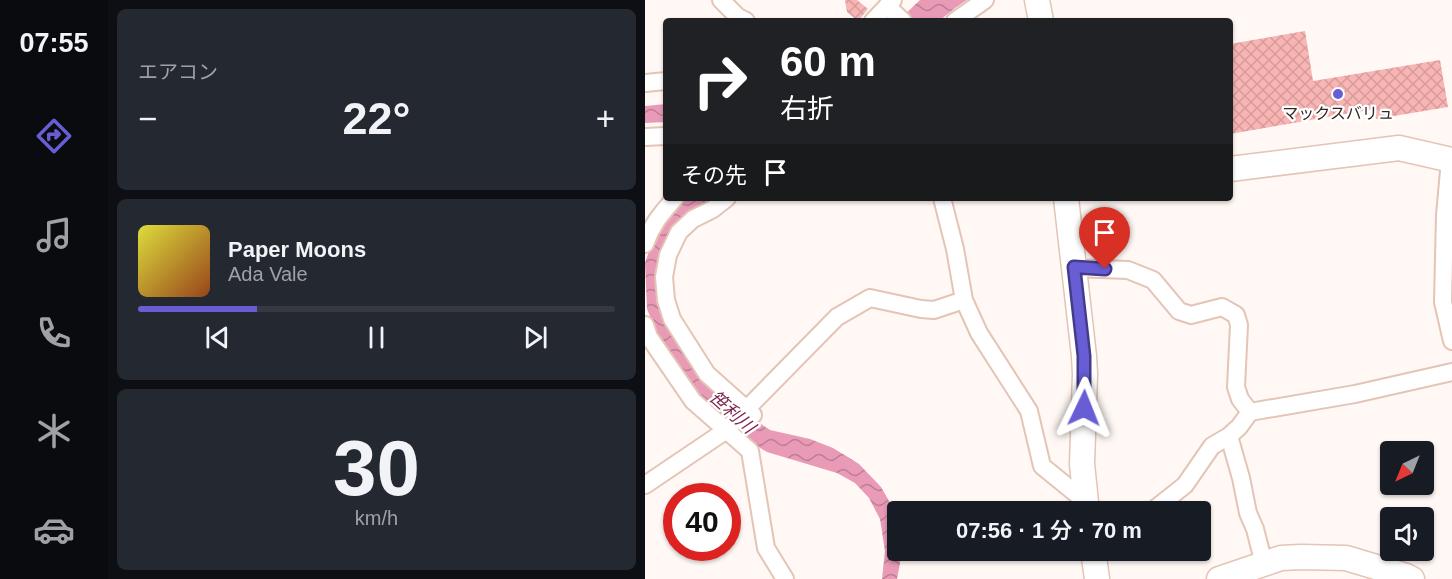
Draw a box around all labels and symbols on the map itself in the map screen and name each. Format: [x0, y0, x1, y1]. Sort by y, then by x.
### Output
marker: マックスバリュ [1331, 87, 1345, 101]
place label: マックスバリュ [1282, 105, 1394, 122]
pin [1079, 207, 1130, 269]
position arrow [1052, 376, 1116, 440]
water label: 笹利川 [705, 387, 760, 439]
north arrow [1380, 441, 1434, 495]
speed limit sign: 40 [663, 483, 741, 561]

